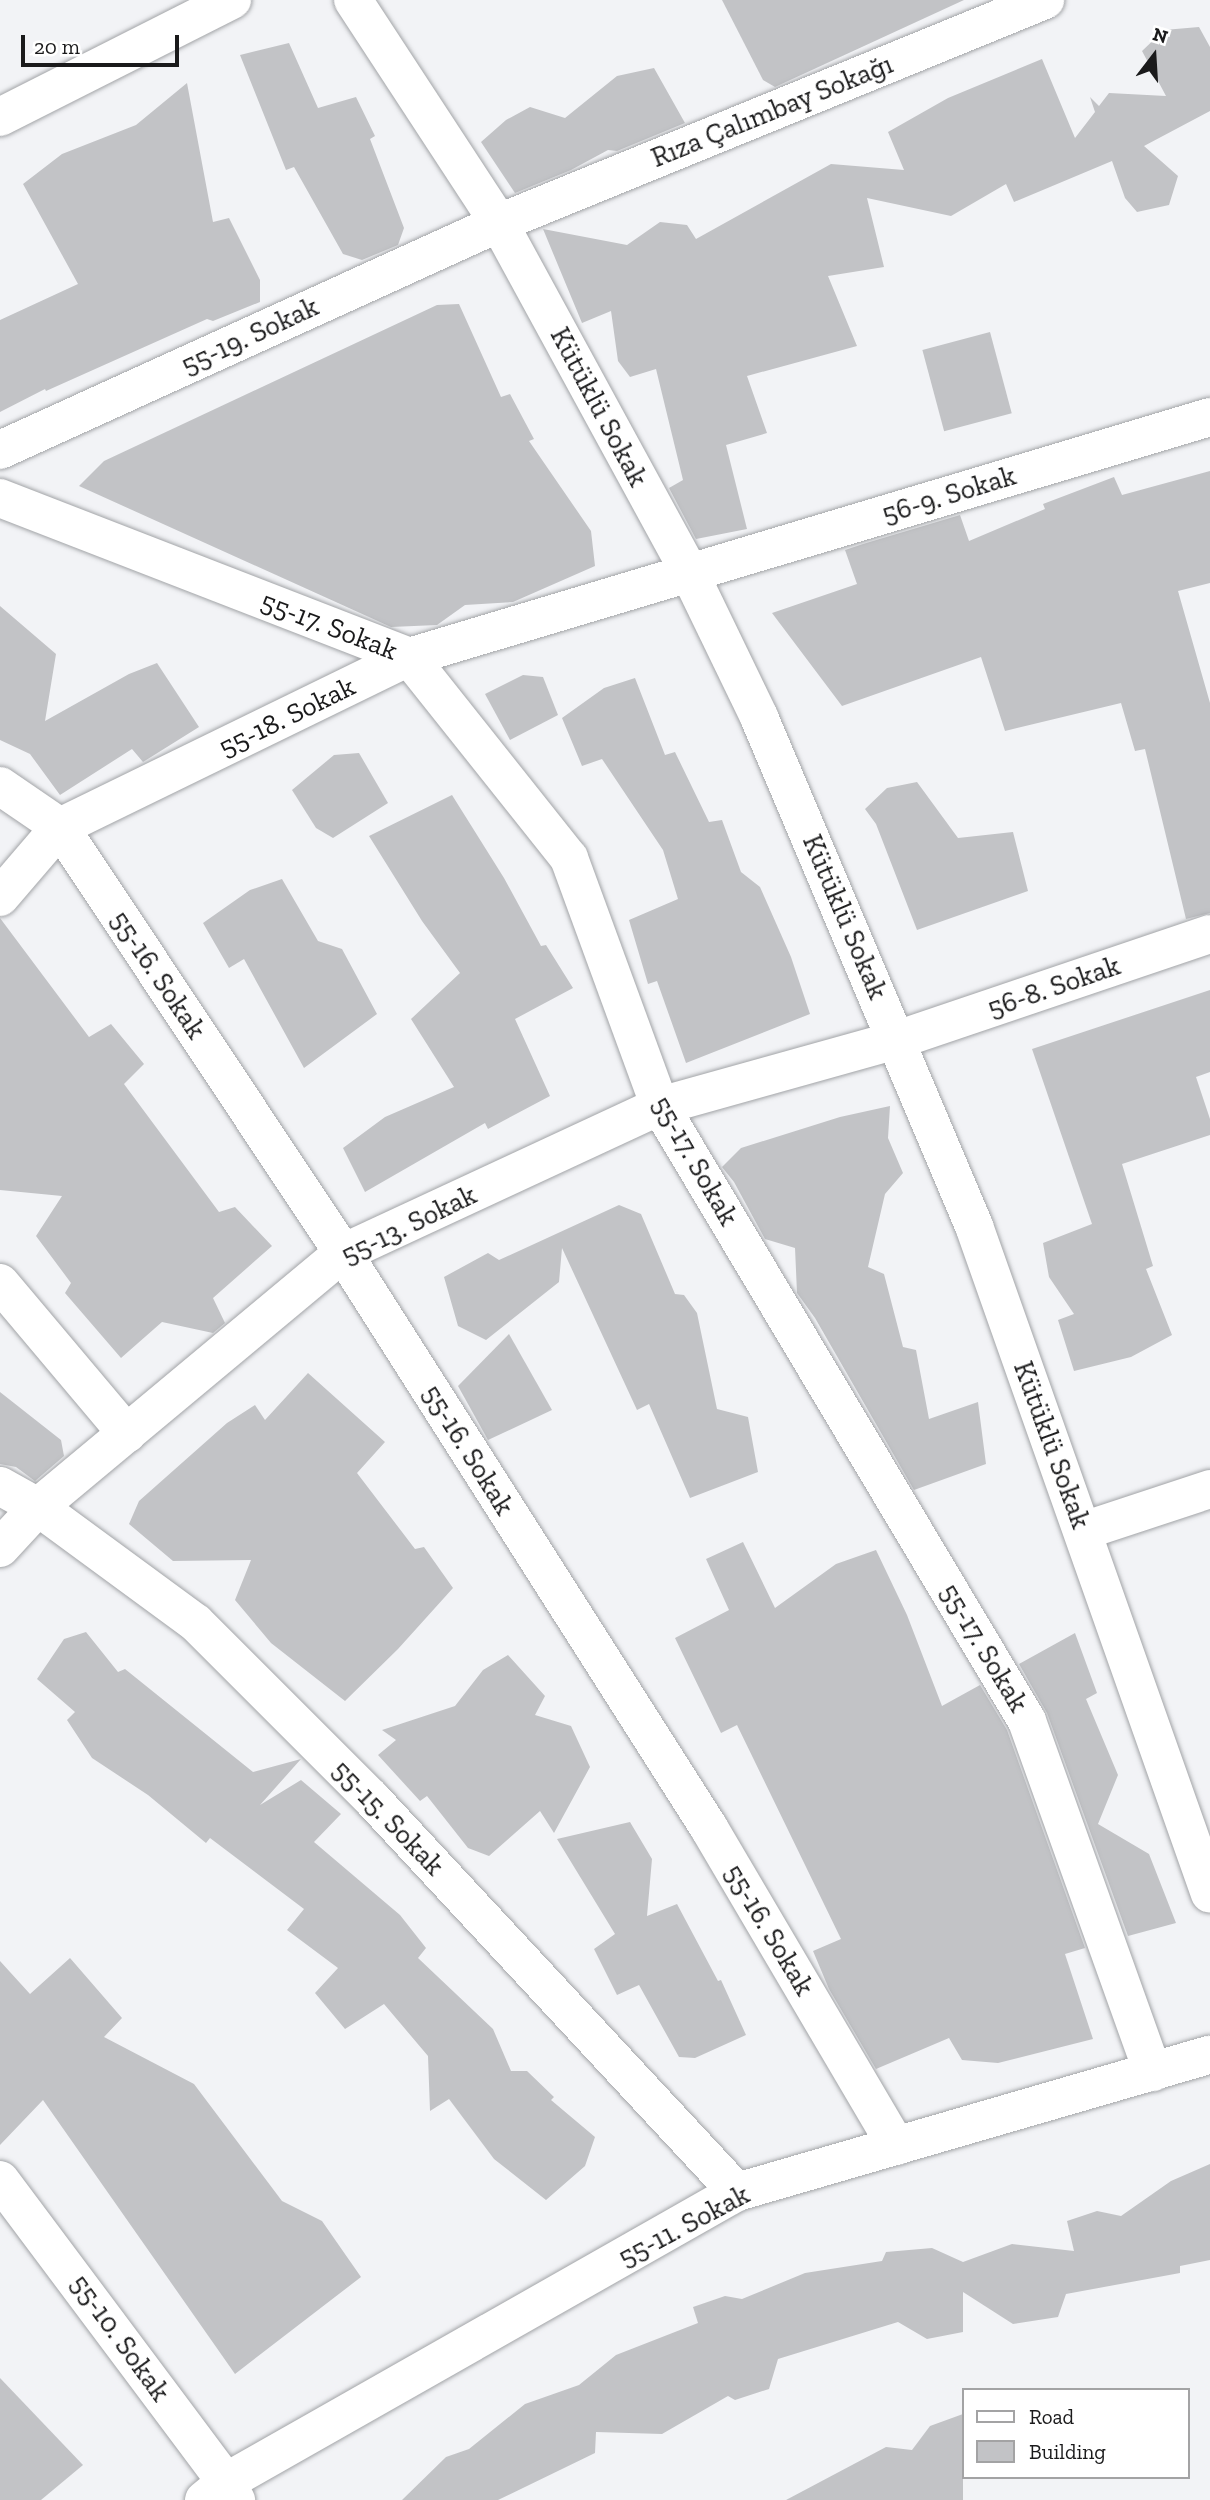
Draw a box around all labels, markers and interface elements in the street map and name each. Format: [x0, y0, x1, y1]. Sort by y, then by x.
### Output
scale bar [24, 21, 182, 65]
north arrow [1119, 21, 1189, 91]
text: N [1150, 22, 1171, 49]
text: 20 m [34, 34, 80, 59]
street label: Rıza Çalımbay Sokağı [646, 47, 898, 175]
street label: 55-19. Sokak [176, 290, 324, 382]
street label: Kütüklü Sokak [543, 322, 655, 492]
street label: 56-9. Sokak [878, 459, 1020, 531]
street label: 55-17. Sokak [256, 585, 402, 667]
street label: 55-18. Sokak [213, 670, 361, 764]
street label: Kütüklü Sokak [795, 830, 895, 1004]
street label: 55-16. Sokak [103, 905, 213, 1045]
street label: 56-8. Sokak [983, 949, 1125, 1025]
street label: 55-17. Sokak [644, 1090, 746, 1232]
street label: 55-13. Sokak [336, 1178, 482, 1272]
street label: Kütüklü Sokak [1006, 1357, 1098, 1533]
street label: 55-16. Sokak [415, 1379, 521, 1521]
street label: 55-17. Sokak [933, 1578, 1035, 1718]
street label: 55-15. Sokak [325, 1754, 451, 1882]
street label: 55-16. Sokak [717, 1858, 821, 2002]
street label: 55-11. Sokak [613, 2178, 755, 2274]
street label: 55-10. Sokak [63, 2268, 177, 2408]
legend [962, 2388, 1189, 2479]
text: Road [1029, 2404, 1074, 2429]
text: Building [1029, 2439, 1106, 2464]

